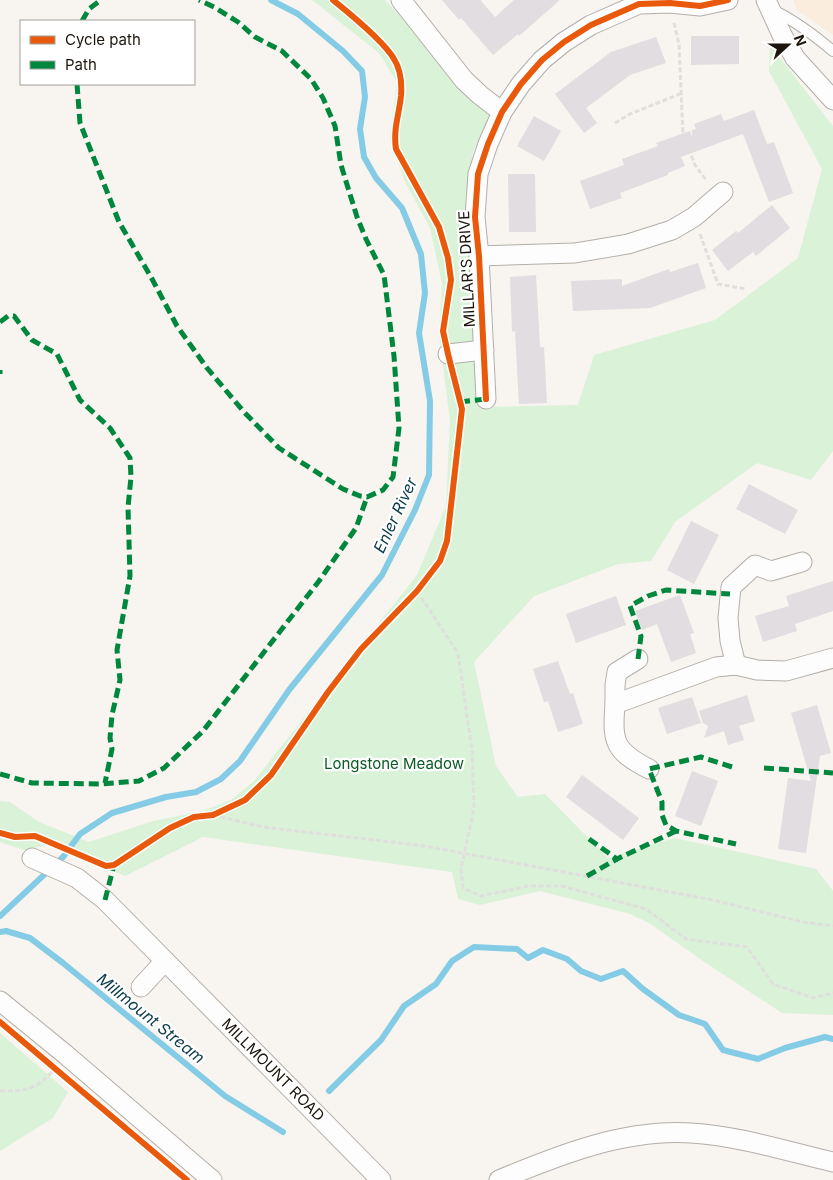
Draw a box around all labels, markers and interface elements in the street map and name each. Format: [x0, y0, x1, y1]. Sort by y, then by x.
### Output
legend [20, 20, 195, 85]
north arrow [763, 20, 813, 70]
text: Cycle path [65, 30, 141, 49]
text: N [791, 32, 810, 48]
text: Path [65, 55, 97, 74]
street label: MILLAR'S DRIVE [454, 210, 479, 328]
water label: Enler River [369, 473, 422, 556]
park label: Longstone Meadow [324, 754, 464, 773]
water label: Millmount Stream [93, 968, 209, 1068]
street label: MILLMOUNT ROAD [218, 1014, 329, 1125]

